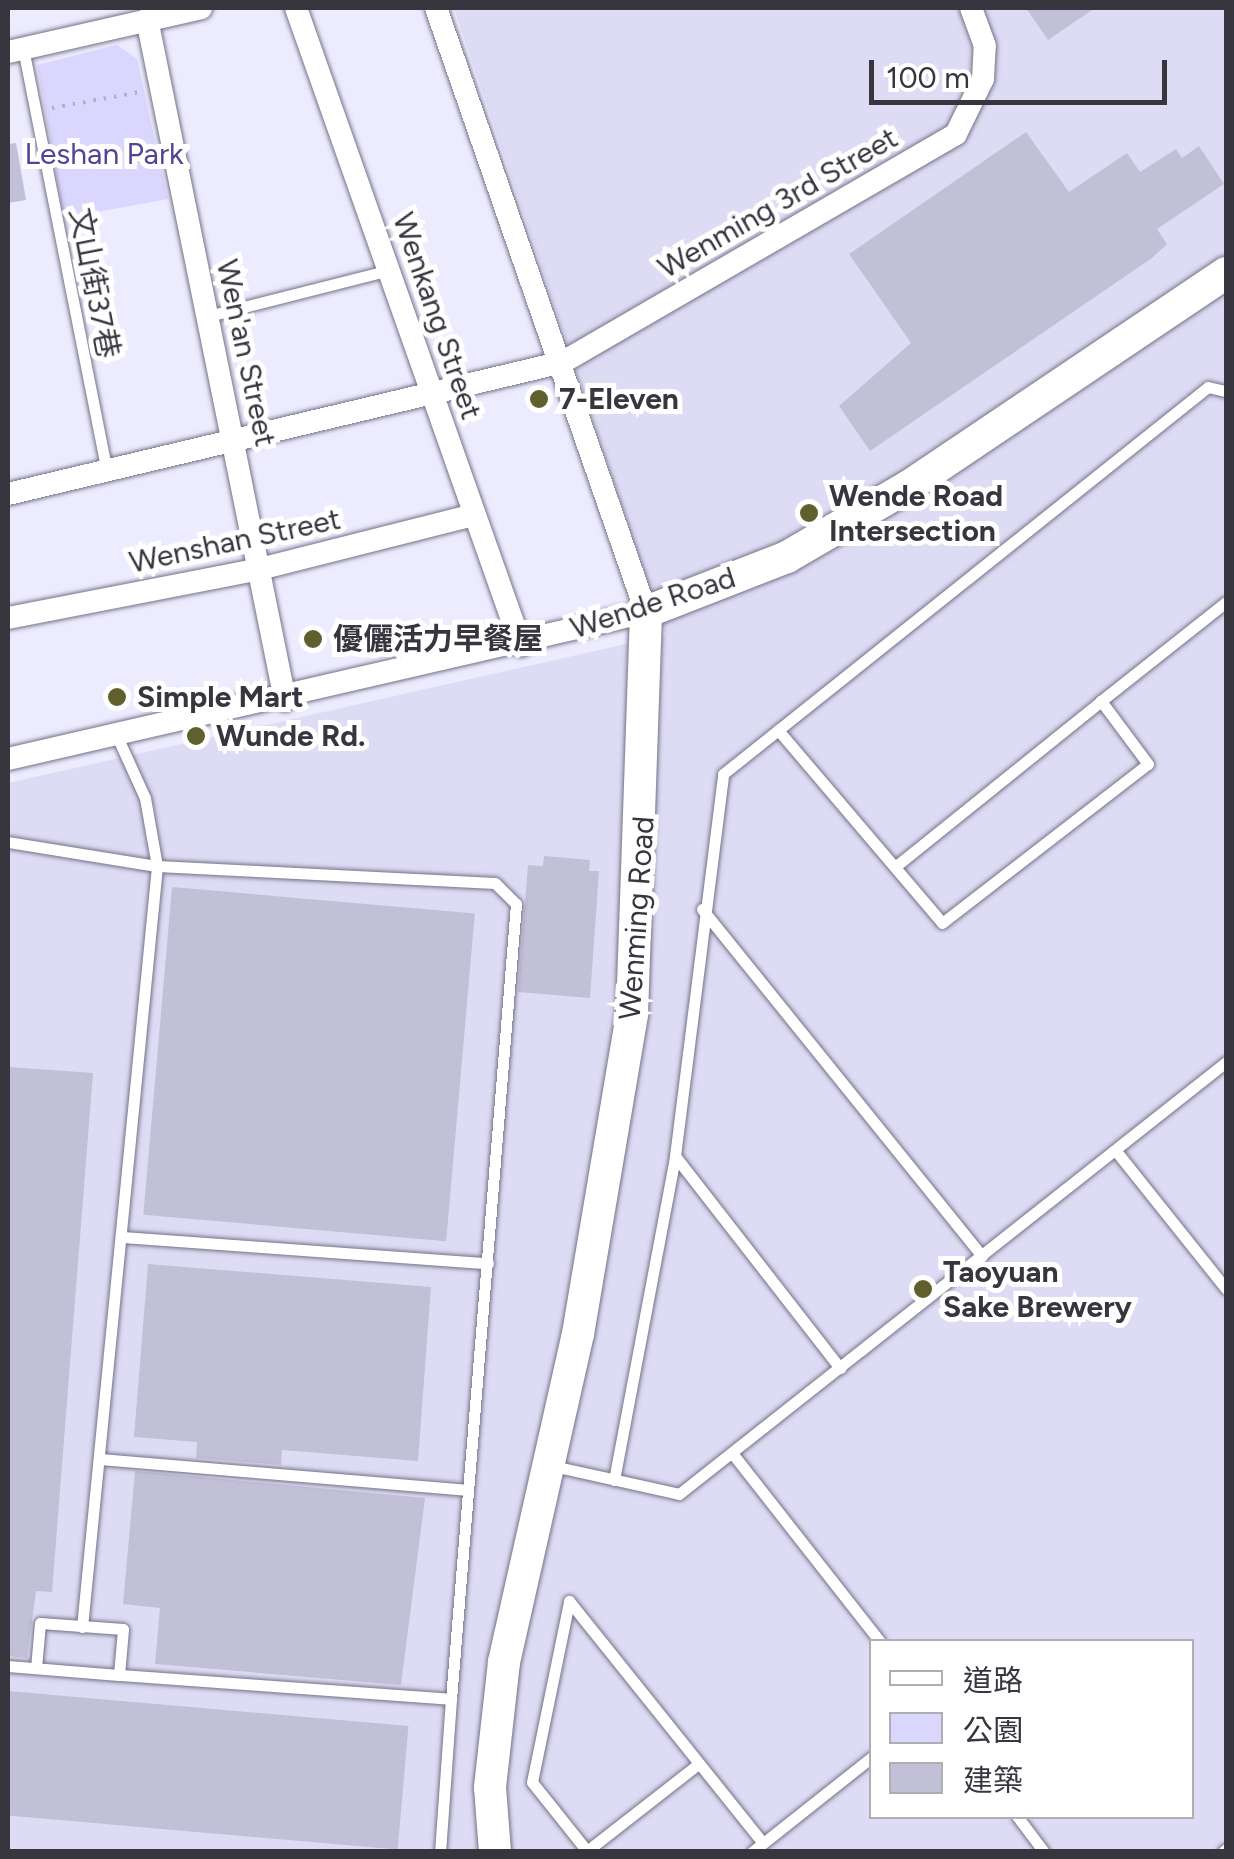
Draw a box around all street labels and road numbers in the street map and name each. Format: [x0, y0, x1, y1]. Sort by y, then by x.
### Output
street label: Wenming 3rd Street [652, 120, 904, 286]
street label: 文山街37巷 [62, 205, 126, 361]
street label: Wenkang Street [385, 208, 489, 424]
street label: Wen'an Street [209, 256, 283, 450]
street label: Wenshan Street [126, 501, 344, 581]
street label: Wende Road [566, 559, 740, 647]
street label: Wenming Road [612, 815, 662, 1021]

